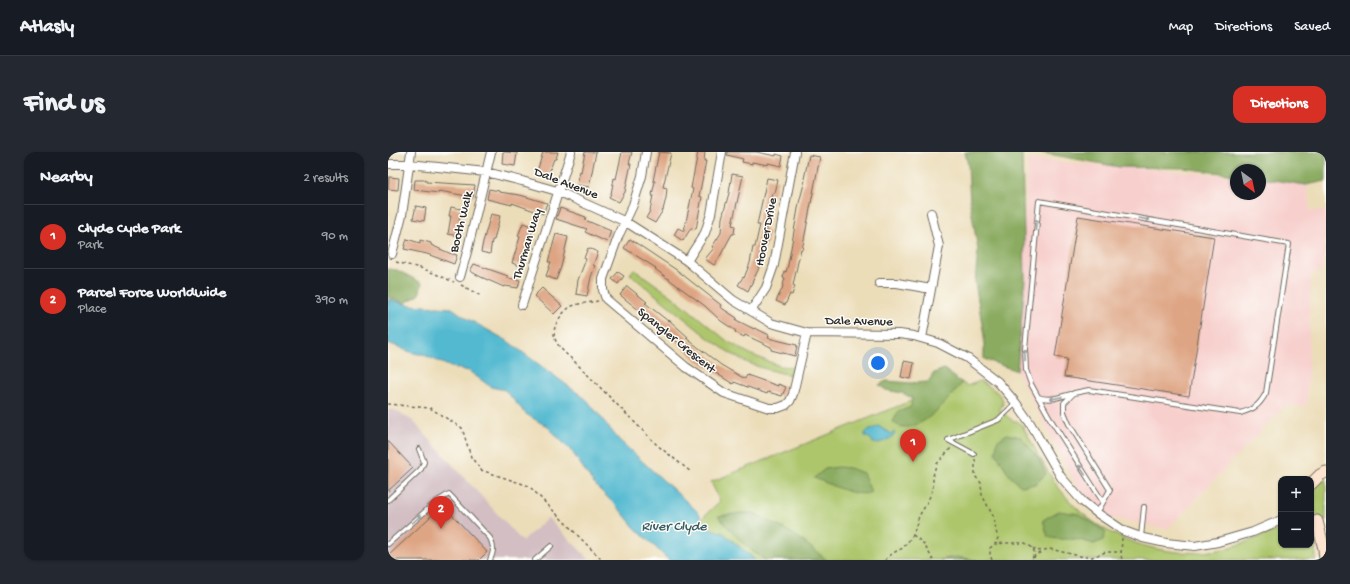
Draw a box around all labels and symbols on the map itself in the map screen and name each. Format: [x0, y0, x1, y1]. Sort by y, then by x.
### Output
north arrow [1230, 164, 1266, 200]
street label: Dale Avenue [531, 165, 600, 203]
street label: Booth Walk [447, 189, 477, 255]
street label: Hoover Drive [753, 196, 781, 267]
street label: Thurman Way [510, 206, 546, 282]
one-way arrow [1137, 215, 1150, 223]
one-way arrow [1033, 219, 1040, 232]
street label: Spangler Crescent [634, 305, 719, 378]
street label: Dale Avenue [824, 314, 893, 330]
one-way arrow [1021, 349, 1029, 362]
your location [868, 353, 888, 373]
one-way arrow [1049, 394, 1062, 402]
pin: 1 [900, 429, 926, 462]
one-way arrow [1078, 464, 1086, 475]
pin: 2 [428, 496, 454, 529]
one-way arrow [412, 514, 422, 523]
water label: River Clyde [641, 519, 707, 536]

